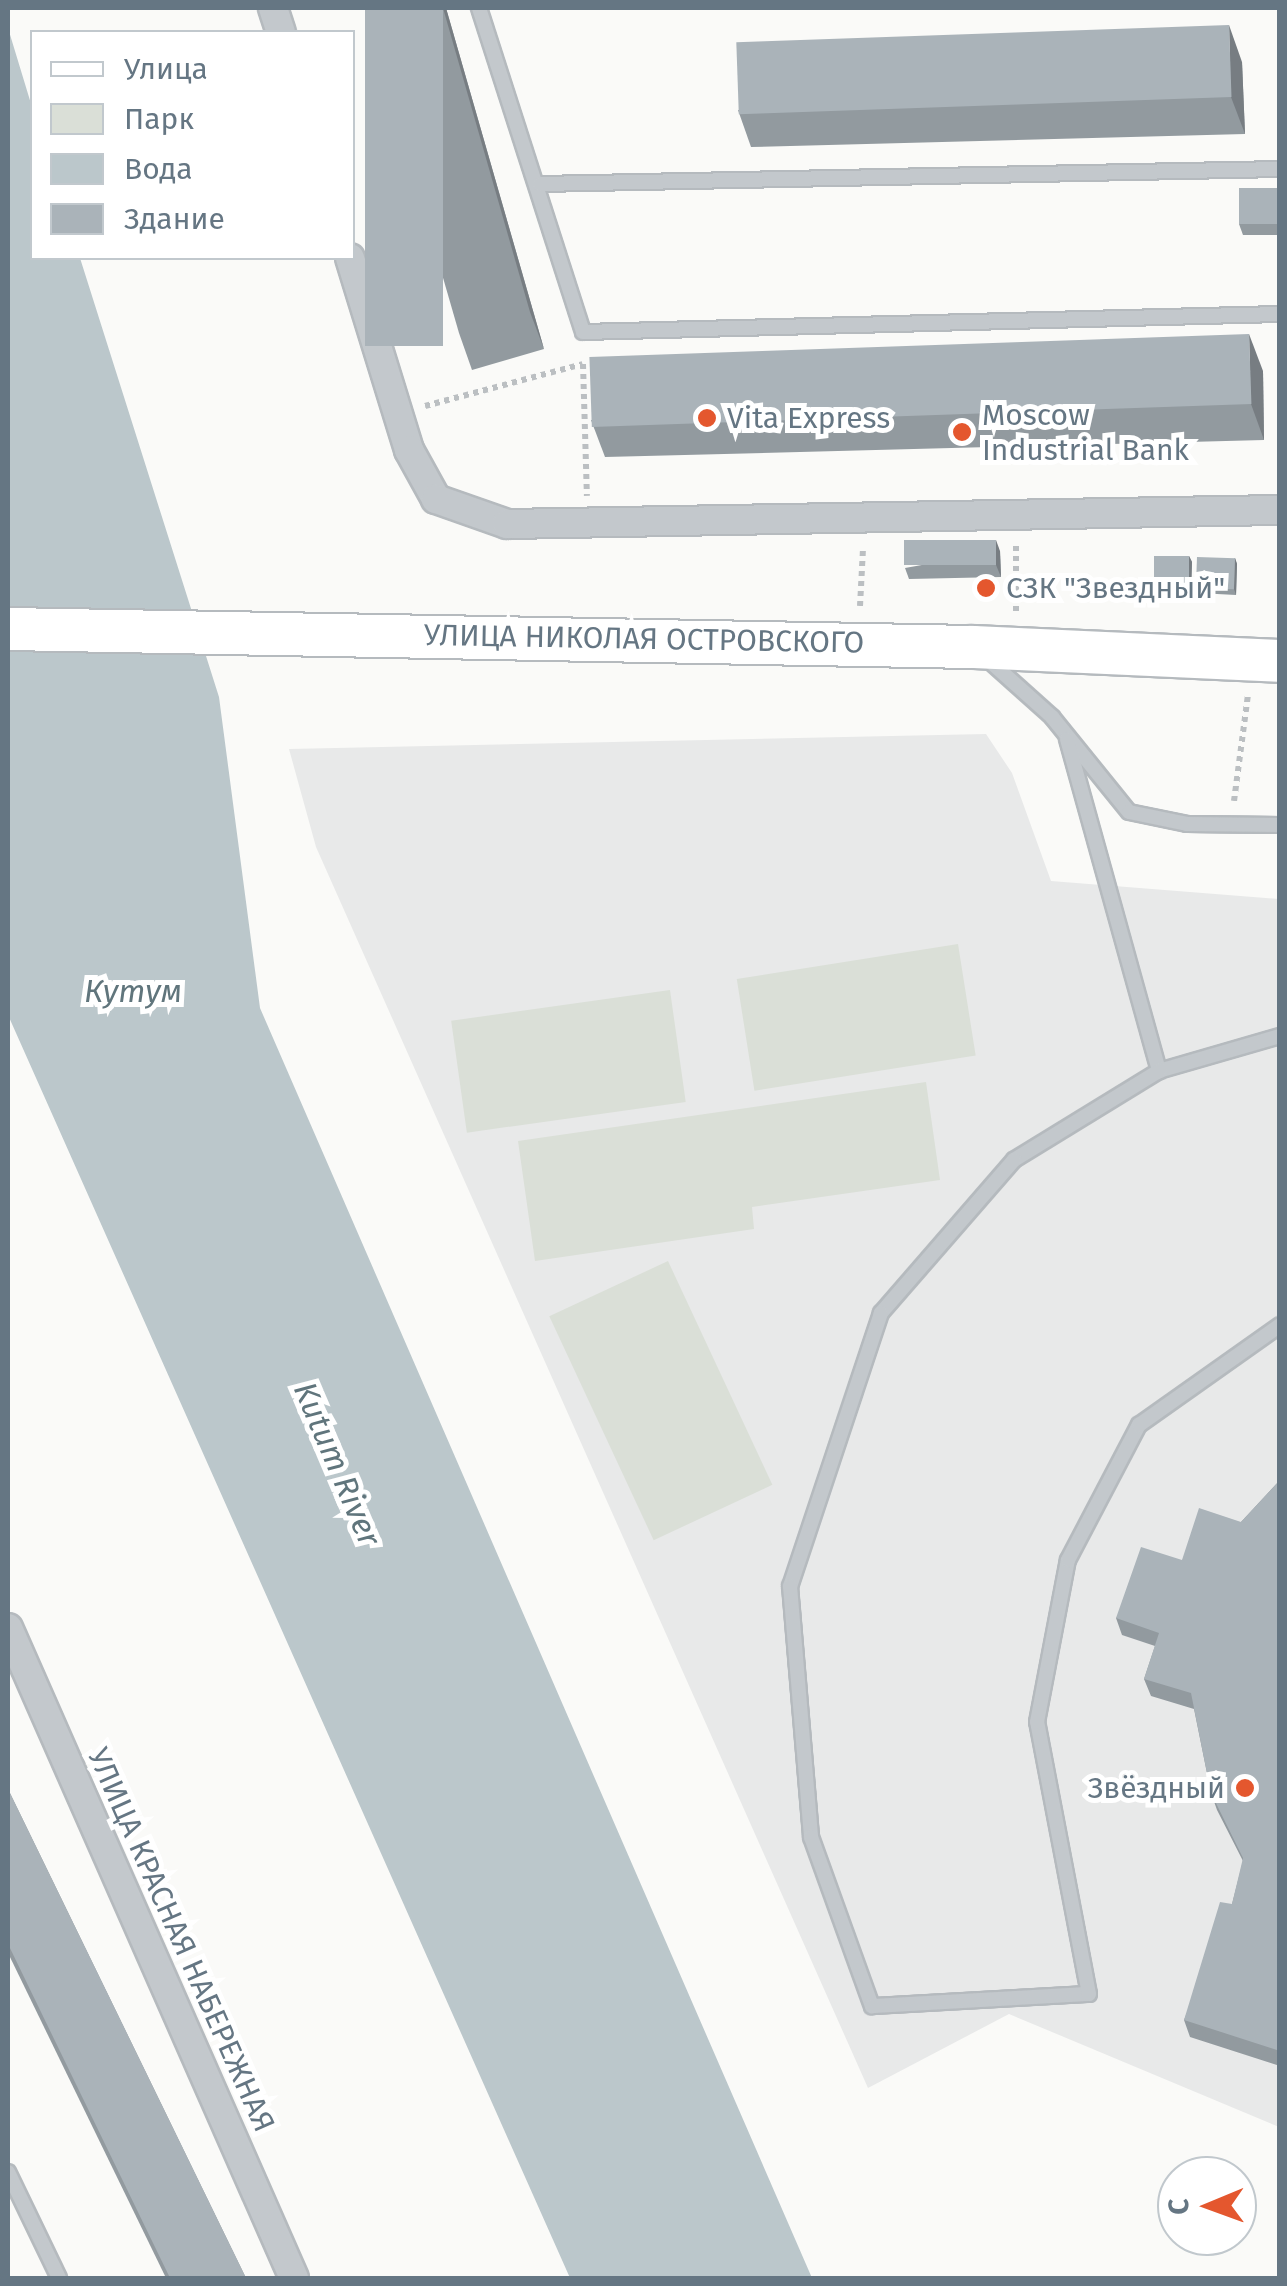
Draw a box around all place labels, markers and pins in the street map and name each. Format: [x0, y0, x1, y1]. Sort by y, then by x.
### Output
place label: Moscow Industrial Bank [982, 397, 1189, 468]
place label: Vita Express [727, 400, 890, 436]
marker: Vita Express [696, 407, 718, 429]
marker: Moscow Industrial Bank [951, 421, 973, 443]
place label: СЗК "Звездный" [1006, 570, 1225, 606]
marker: СЗК "Звездный" [975, 577, 997, 599]
place label: Звёздный [1088, 1770, 1225, 1806]
marker: Звёздный [1234, 1777, 1256, 1799]

